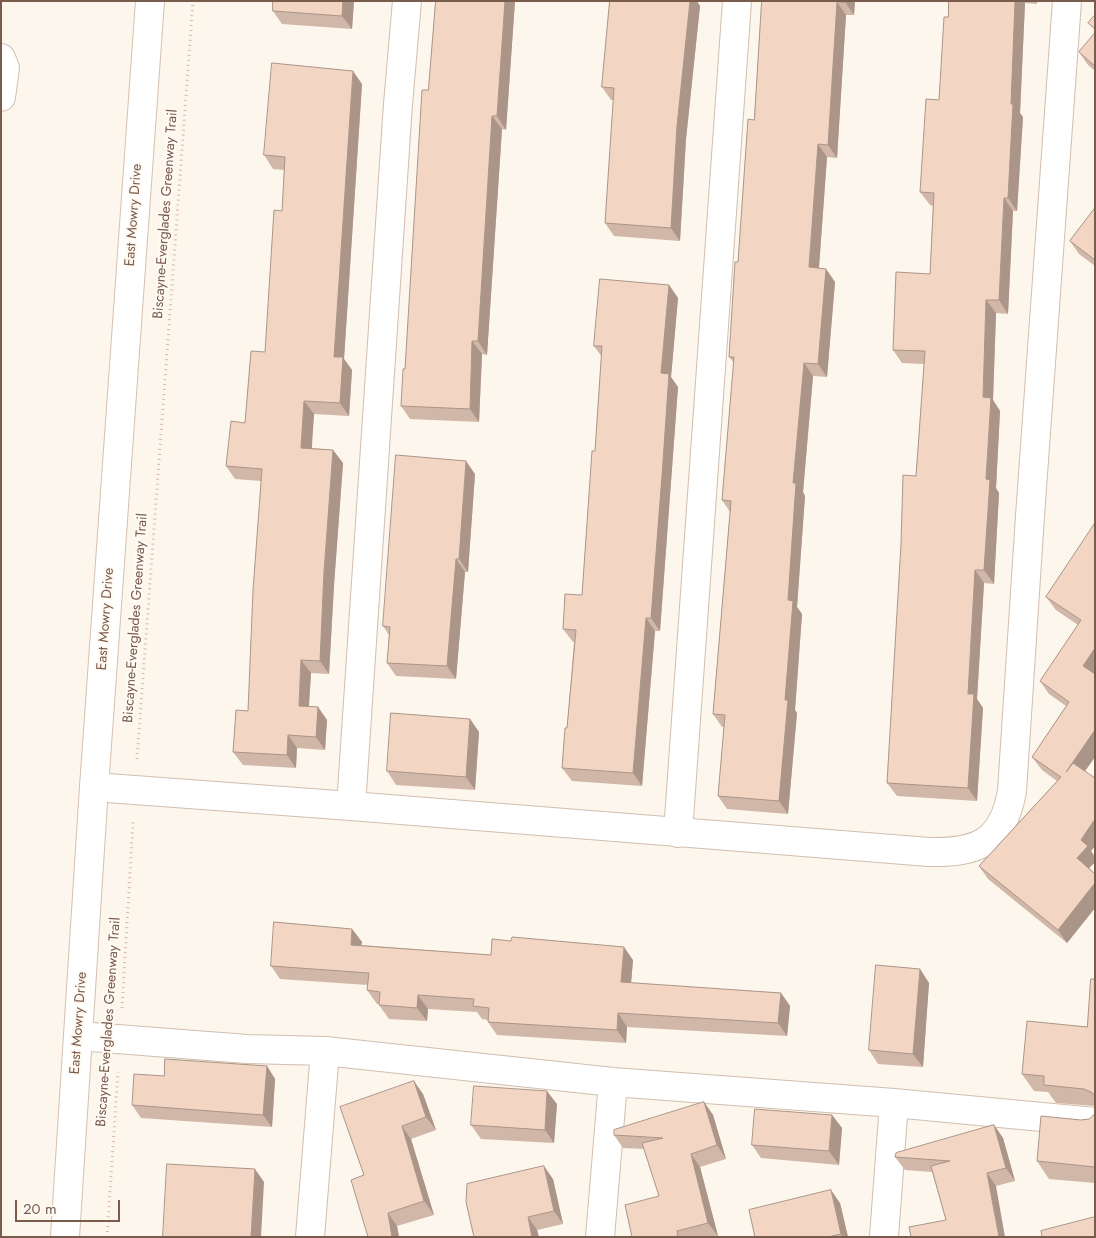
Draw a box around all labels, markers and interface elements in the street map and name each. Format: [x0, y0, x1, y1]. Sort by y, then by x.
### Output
street label: Biscayne-Everglades Greenway Trail [150, 109, 182, 319]
street label: East Mowry Drive [122, 163, 146, 267]
street label: Biscayne-Everglades Greenway Trail [120, 513, 152, 723]
street label: East Mowry Drive [94, 567, 118, 671]
street label: Biscayne-Everglades Greenway Trail [93, 917, 125, 1127]
street label: East Mowry Drive [67, 971, 91, 1075]
scale bar [18, 1190, 122, 1222]
text: 20 m [23, 1198, 57, 1220]

